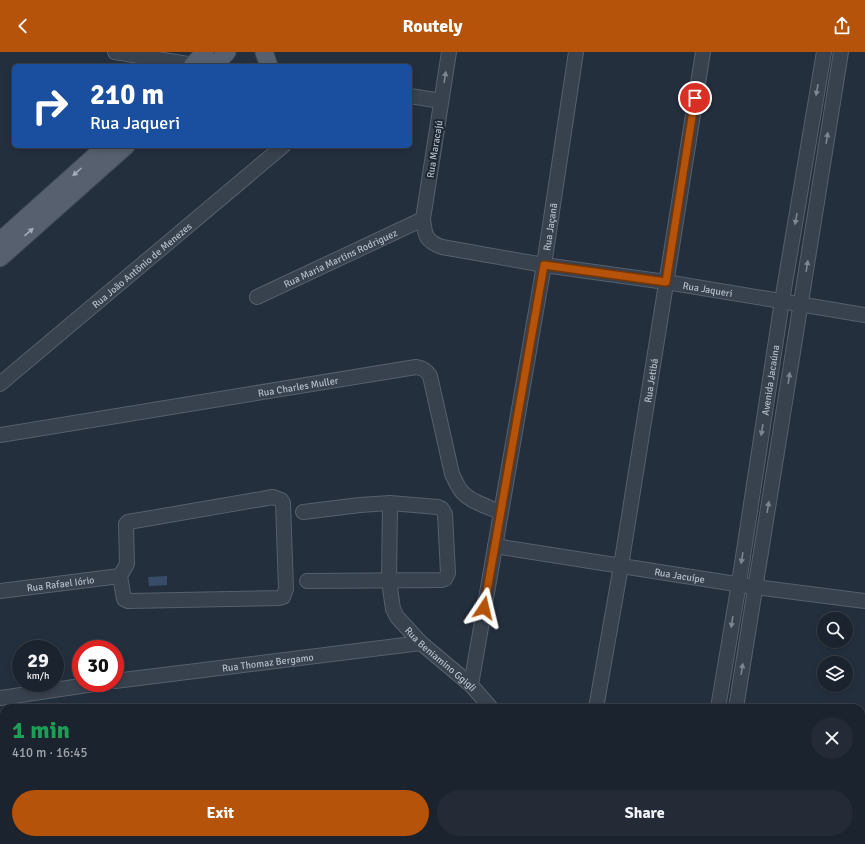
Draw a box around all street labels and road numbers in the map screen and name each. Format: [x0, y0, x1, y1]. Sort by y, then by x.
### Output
street label: Rua Maracajú [424, 119, 445, 179]
street label: Rua Jaçanã [541, 202, 560, 252]
street label: Rua João Antônio de Menezes [90, 220, 195, 311]
street label: Rua Maria Martins Rodriguez [282, 227, 400, 291]
street label: Rua Jaqueri [682, 280, 733, 300]
street label: Avenida Jacaúna [760, 344, 782, 416]
street label: Rua Jetibá [642, 358, 661, 404]
street label: Rua Charles Muller [257, 375, 340, 400]
street label: Rua Jacuípe [653, 566, 706, 586]
street label: Rua Rafael Iório [26, 574, 95, 595]
street label: Rua Beniamino Ggigli [402, 625, 479, 694]
street label: Rua Thomaz Bergamo [222, 651, 314, 675]

